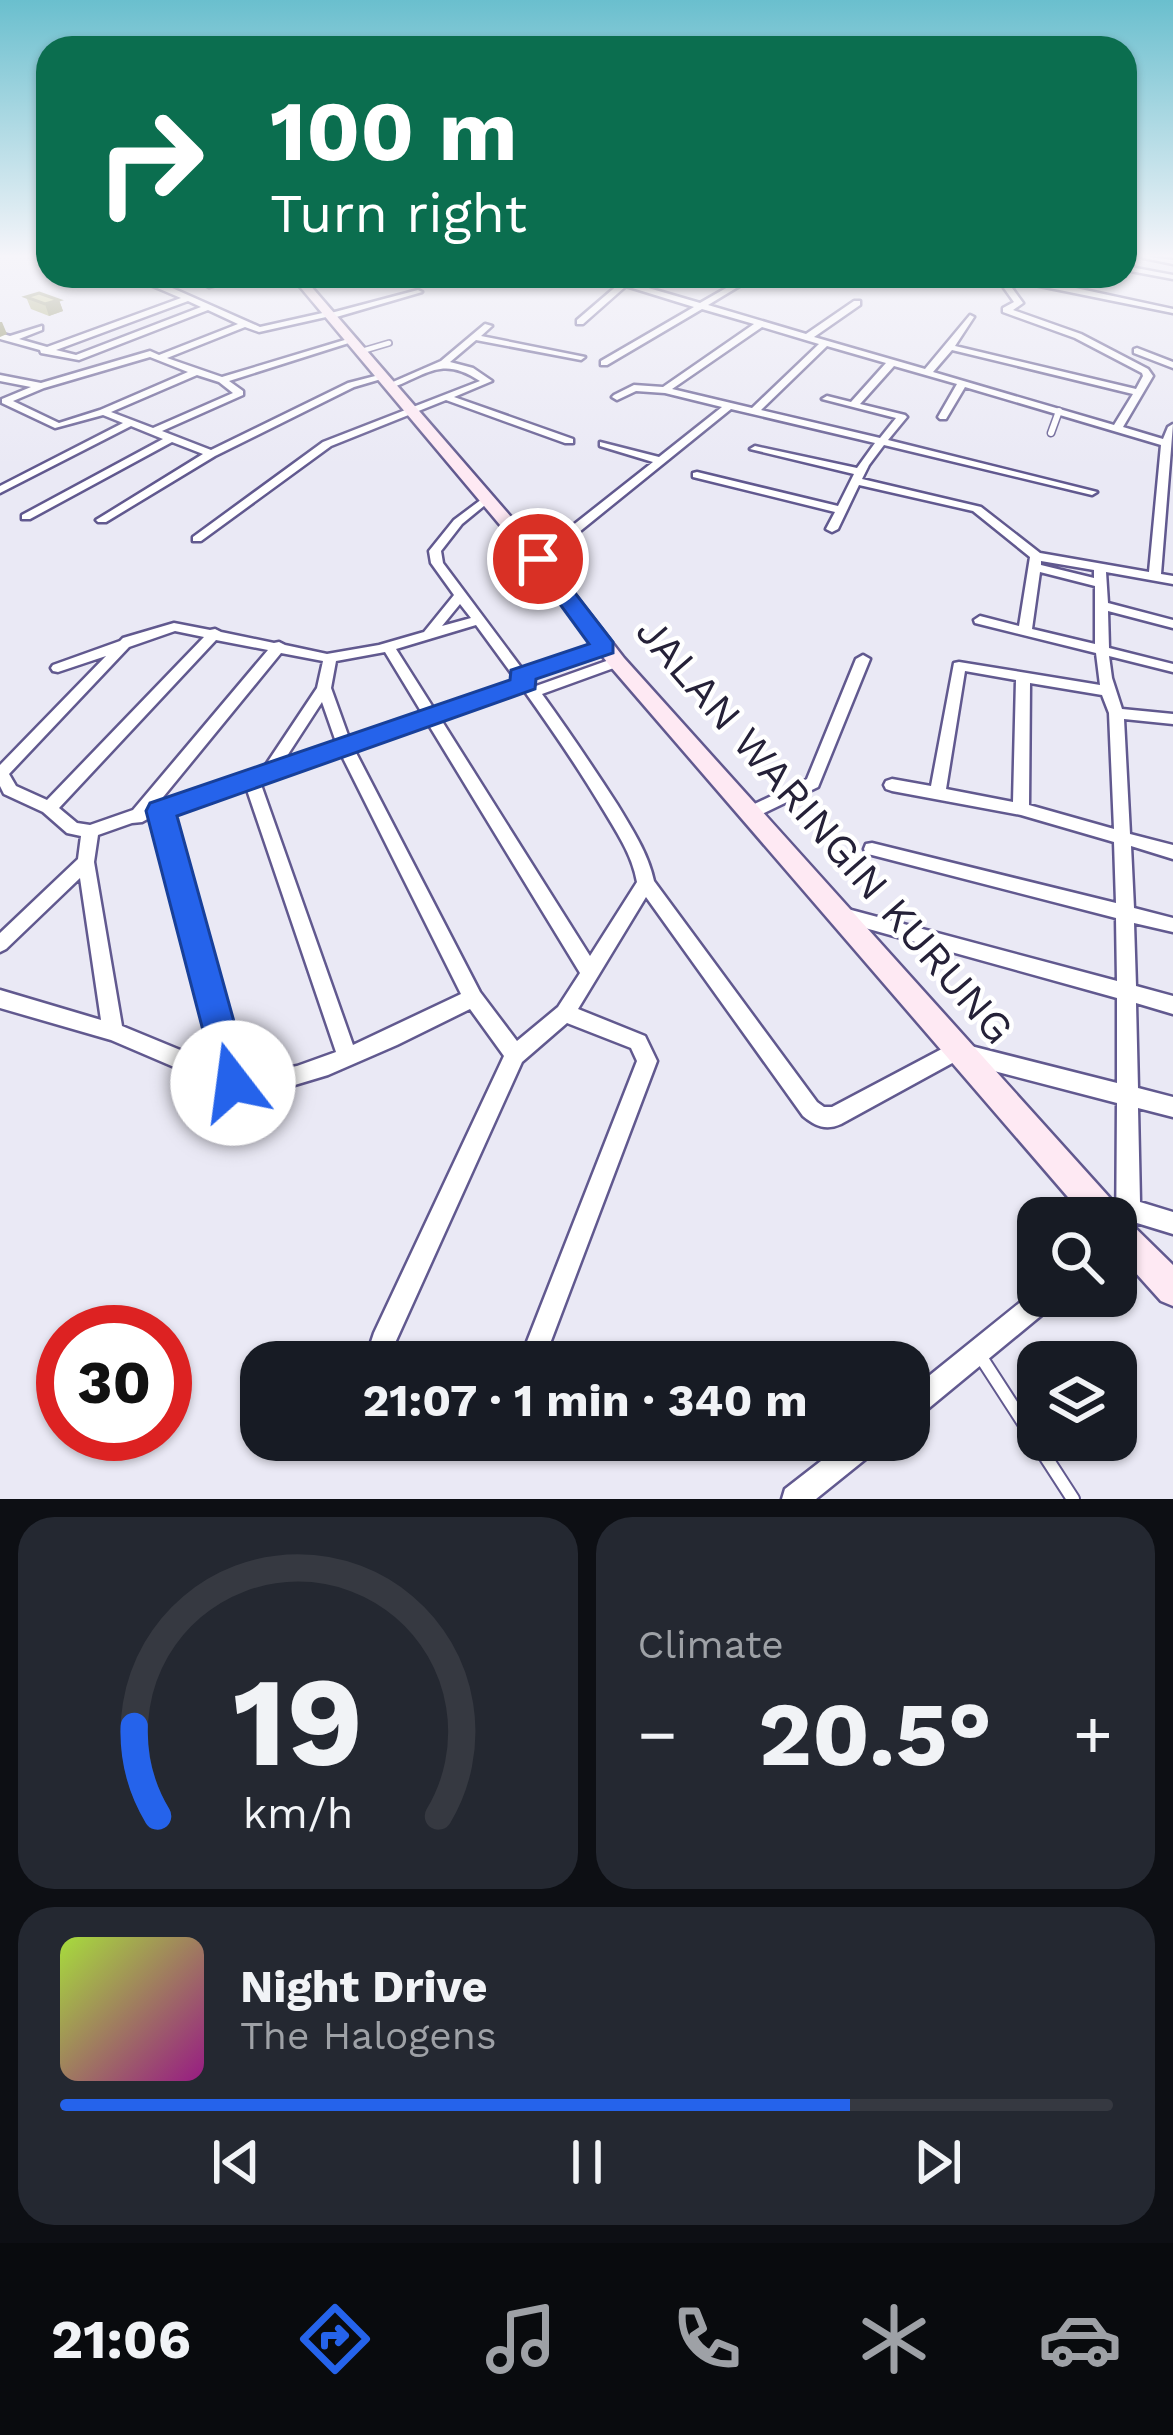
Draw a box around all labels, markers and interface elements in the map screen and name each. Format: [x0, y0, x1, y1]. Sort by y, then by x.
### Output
text: 100 m [270, 82, 517, 180]
icon: right [72, 84, 228, 240]
text: Turn right [270, 182, 527, 245]
pin [487, 508, 589, 610]
icon: arrive [505, 526, 571, 592]
street label: JALAN WARINGIN KURUNG [626, 607, 1024, 1053]
position arrow [170, 1020, 296, 1146]
map controls [1017, 1197, 1137, 1461]
button: search [1017, 1197, 1137, 1317]
speed limit sign: 30 [36, 1305, 192, 1461]
button: layers [1017, 1341, 1137, 1461]
text: 21:07 · 1 min · 340 m [362, 1374, 808, 1427]
text: Climate [638, 1622, 784, 1667]
text: 19 [232, 1649, 363, 1795]
text: 20.5° [758, 1681, 992, 1787]
text: − [638, 1696, 677, 1773]
text: + [1073, 1696, 1113, 1773]
text: km/h [242, 1788, 353, 1838]
text: Night Drive [240, 1960, 488, 2013]
text: The Halogens [240, 2013, 496, 2058]
icon: previous [203, 2129, 269, 2195]
icon: pause [554, 2129, 620, 2195]
icon: next [905, 2129, 971, 2195]
icon: directions [293, 2297, 377, 2381]
icon: music [479, 2297, 563, 2381]
icon: phone [665, 2297, 749, 2381]
icon: climate [852, 2297, 936, 2381]
icon: car [1038, 2297, 1122, 2381]
text: 21:06 [51, 2308, 191, 2371]

